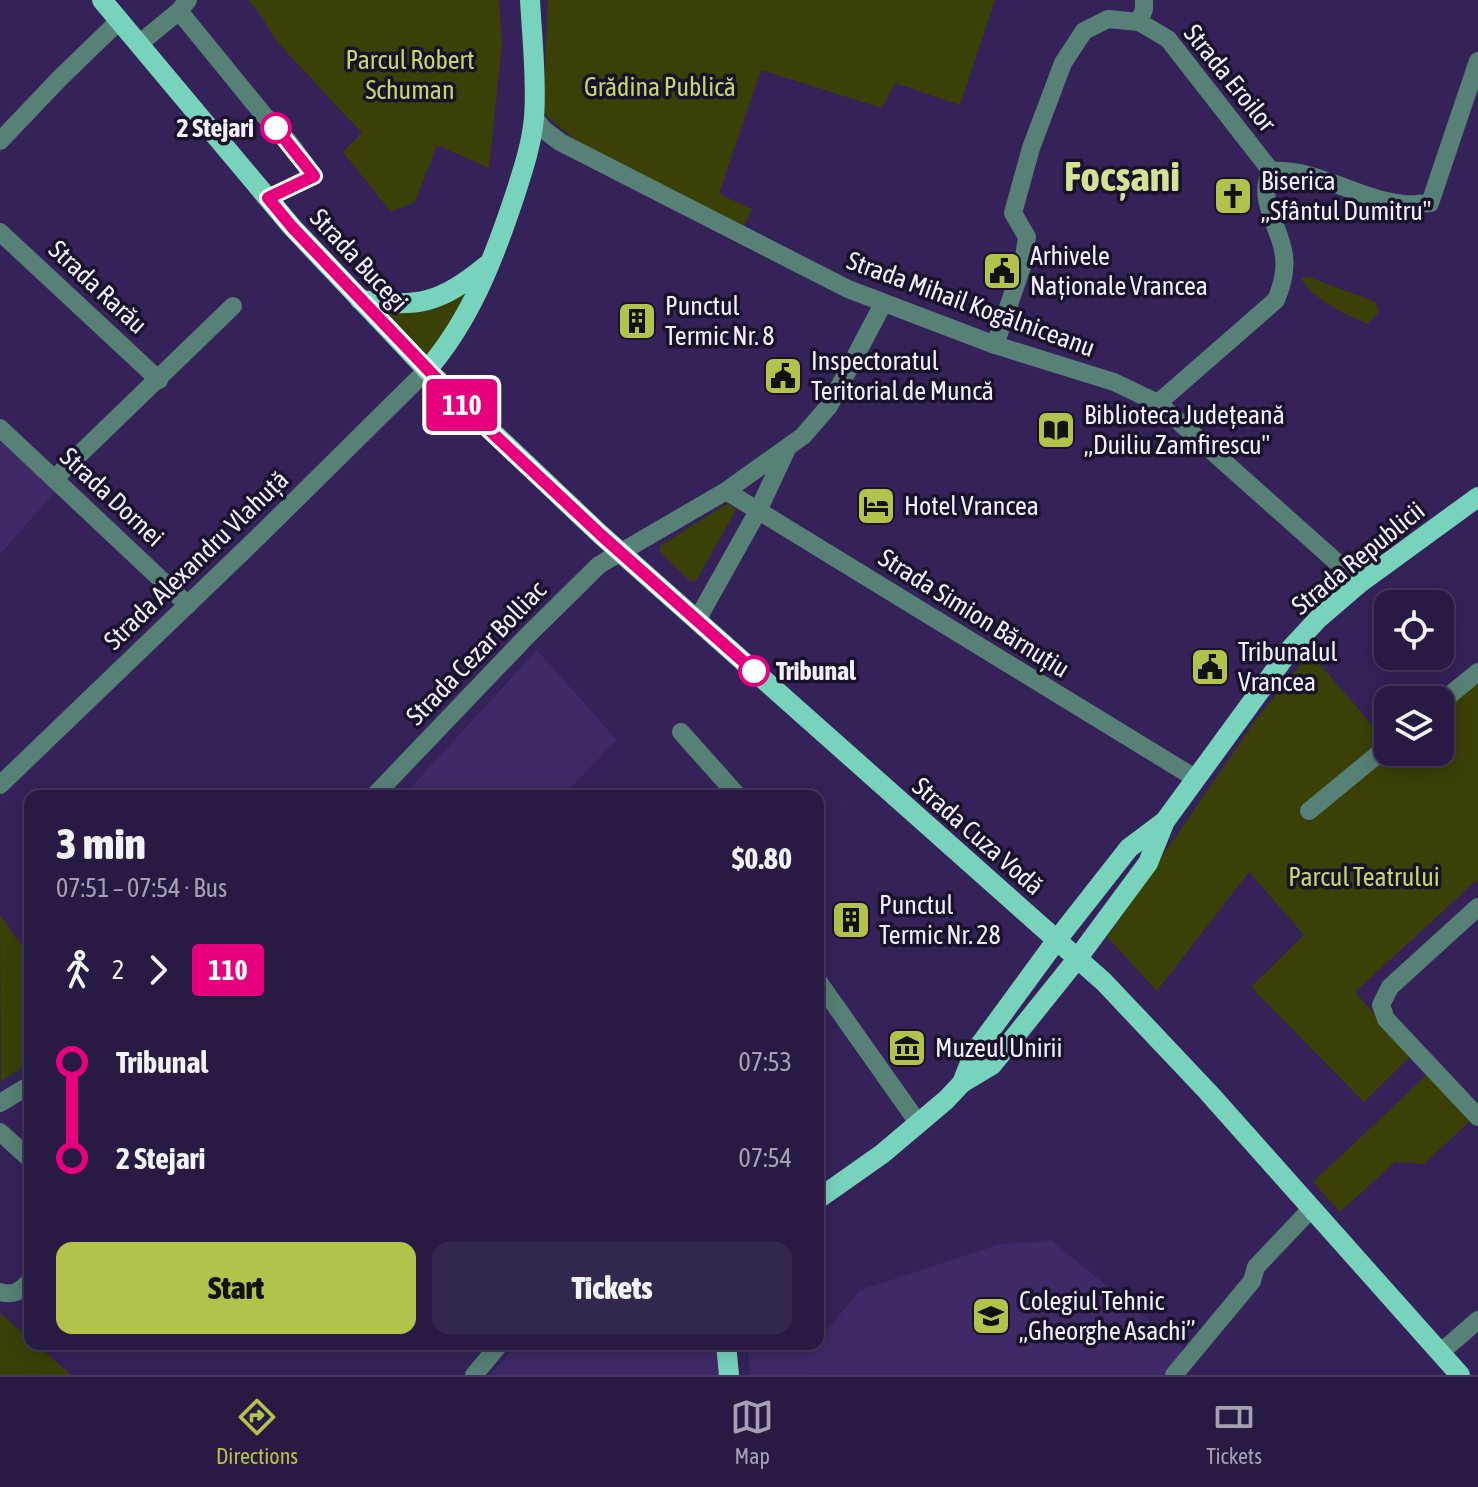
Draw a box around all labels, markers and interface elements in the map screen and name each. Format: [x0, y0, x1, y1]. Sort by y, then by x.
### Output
street label: Strada Eroilor [1178, 18, 1282, 138]
park label: Parcul Robert Schuman [346, 45, 474, 105]
park label: Grădina Publică [584, 72, 736, 102]
place label: 2 Stejari [177, 113, 254, 143]
marker: 2 Stejari [261, 113, 291, 143]
district label: Focșani [1064, 152, 1180, 201]
place label: Biserica „Sfântul Dumitru" [1261, 166, 1431, 226]
church icon: Biserica „Sfântul Dumitru" [1212, 175, 1254, 217]
street label: Strada Bucegi [304, 203, 414, 317]
street label: Strada Rarău [43, 234, 153, 340]
place label: Arhivele Naționale Vrancea [1030, 241, 1208, 301]
street label: Strada Mihail Kogălniceanu [843, 245, 1099, 363]
public building icon: Arhivele Naționale Vrancea [981, 250, 1023, 292]
place label: Punctul Termic Nr. 8 [665, 291, 775, 351]
building icon: Punctul Termic Nr. 8 [616, 300, 658, 342]
place label: Inspectoratul Teritorial de Muncă [811, 346, 994, 406]
public building icon: Inspectoratul Teritorial de Muncă [762, 355, 804, 397]
line badge: 110 [416, 379, 508, 431]
text: 110 [442, 389, 482, 421]
place label: Biblioteca Județeană „Duiliu Zamfirescu" [1084, 400, 1285, 460]
library icon: Biblioteca Județeană „Duiliu Zamfirescu" [1035, 409, 1077, 451]
street label: Strada Dornei [54, 442, 170, 552]
street label: Strada Alexandru Vlahuță [98, 464, 294, 656]
hotel icon: Hotel Vrancea [855, 485, 897, 527]
place label: Hotel Vrancea [904, 491, 1039, 521]
street label: Strada Republicii [1286, 495, 1430, 621]
street label: Strada Simion Bărnuțiu [873, 542, 1075, 684]
street label: Strada Cezar Bolliac [400, 575, 552, 731]
map controls [1374, 590, 1454, 766]
button: locate [1374, 590, 1454, 670]
place label: Tribunalul Vrancea [1238, 637, 1338, 697]
public building icon: Tribunalul Vrancea [1189, 646, 1231, 688]
marker: Tribunal [739, 656, 769, 686]
place label: Tribunal [776, 656, 857, 686]
button: layers [1374, 686, 1454, 766]
street label: Strada Cuza Vodă [906, 771, 1050, 901]
text: 3 min [56, 818, 146, 868]
text: $0.80 [732, 841, 792, 875]
park label: Parcul Teatrului [1288, 862, 1440, 892]
text: 07:51 – 07:54 · Bus [56, 873, 227, 903]
place label: Punctul Termic Nr. 28 [879, 890, 1001, 950]
building icon: Punctul Termic Nr. 28 [830, 899, 872, 941]
icon: walk [56, 948, 100, 992]
icon: forward [136, 948, 180, 992]
text: 110 [208, 954, 248, 986]
text: 2 [112, 955, 124, 985]
museum icon: Muzeul Unirii [886, 1027, 928, 1069]
place label: Muzeul Unirii [935, 1033, 1062, 1063]
text: Tribunal [116, 1045, 208, 1079]
text: 07:53 [738, 1047, 792, 1077]
text: 2 Stejari [116, 1141, 205, 1175]
text: 07:54 [738, 1143, 792, 1173]
button: Start [56, 1242, 416, 1334]
button: Tickets [432, 1242, 792, 1334]
place label: Colegiul Tehnic „Gheorghe Asachi” [1019, 1286, 1196, 1346]
school or university icon: Colegiul Tehnic „Gheorghe Asachi” [970, 1295, 1012, 1337]
tab: Directions [216, 1395, 298, 1469]
tab: Map [730, 1395, 774, 1469]
tab: Tickets [1206, 1395, 1262, 1469]

